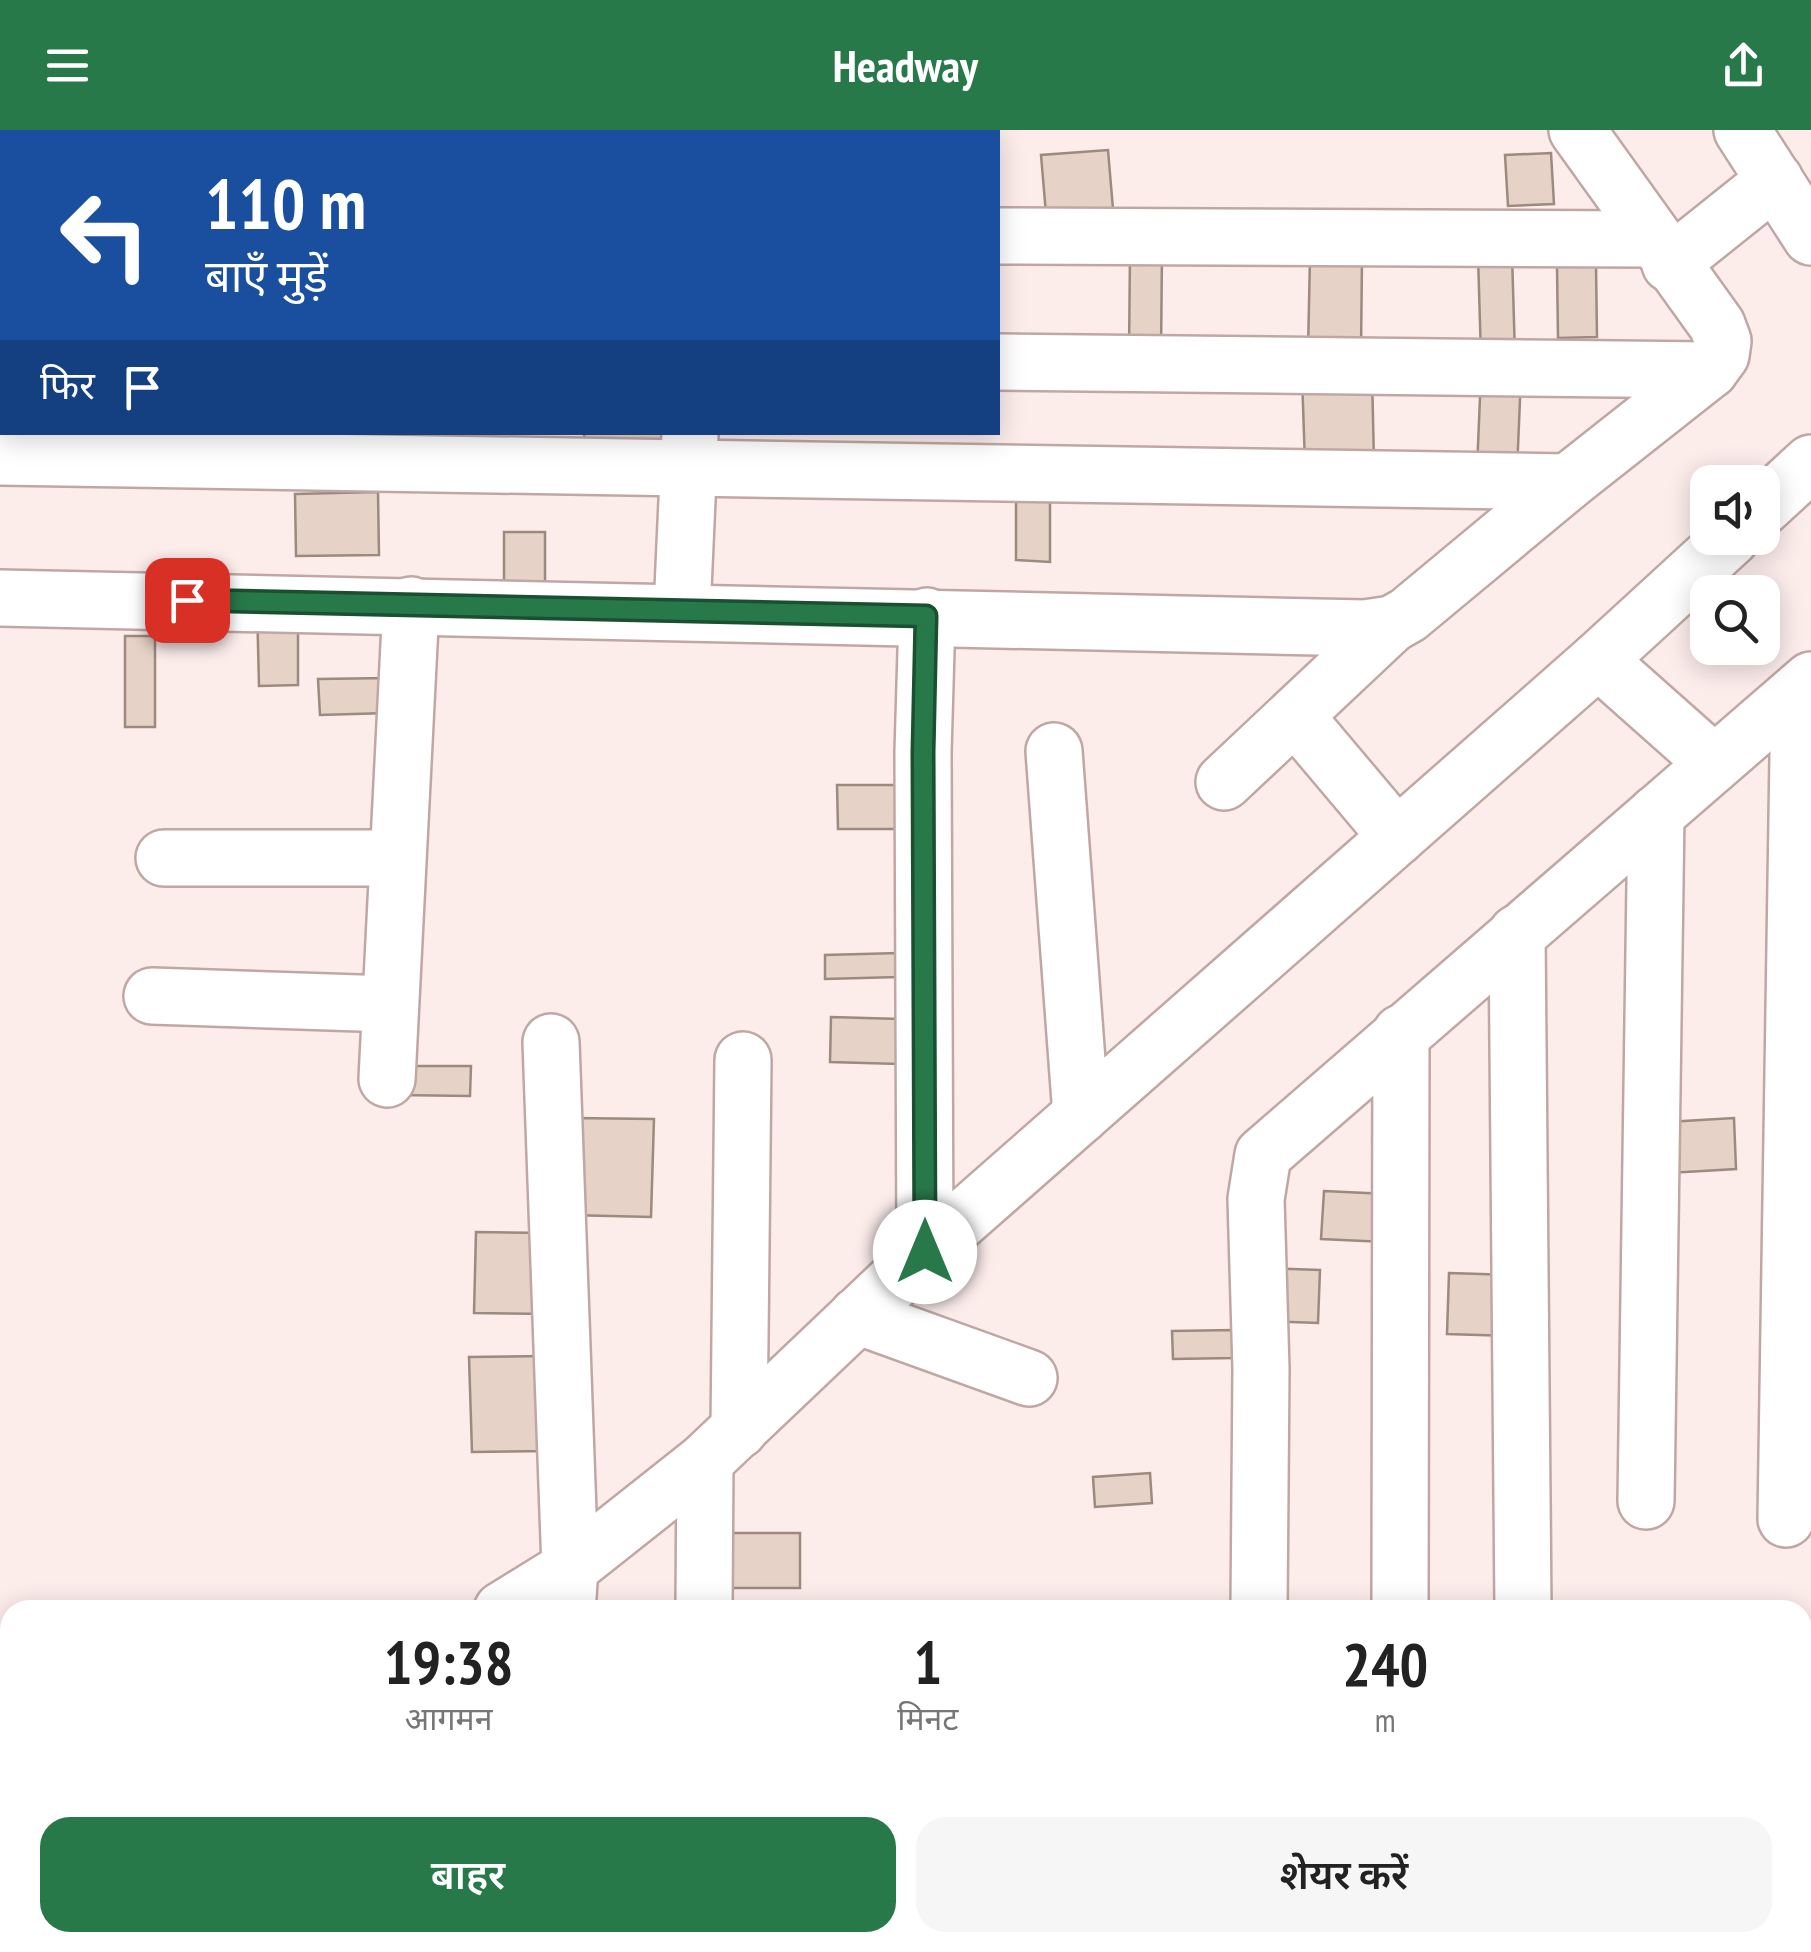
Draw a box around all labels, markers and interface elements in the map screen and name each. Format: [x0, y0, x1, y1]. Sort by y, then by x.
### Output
text: Headway [833, 36, 978, 94]
icon: menu [40, 38, 95, 93]
icon: share [1716, 38, 1771, 93]
text: 110 m [205, 158, 366, 248]
icon: left [40, 170, 170, 300]
text: बाएँ मुड़ें [205, 246, 328, 304]
text: फिर [40, 360, 95, 409]
icon: arrive [115, 360, 170, 415]
map controls [1690, 465, 1780, 665]
button: sound [1690, 465, 1780, 555]
pin [145, 558, 230, 643]
icon: arrive [160, 573, 215, 628]
button: search [1690, 575, 1780, 665]
position arrow [873, 1200, 977, 1304]
text: 19:38 [384, 1623, 513, 1701]
text: 1 [914, 1623, 942, 1701]
text: 240 [1342, 1625, 1428, 1703]
text: आगमन [405, 1697, 492, 1739]
text: मिनट [897, 1697, 959, 1739]
text: m [1375, 1699, 1396, 1741]
button: बाहर [40, 1817, 896, 1932]
button: शेयर करें [916, 1817, 1772, 1932]

